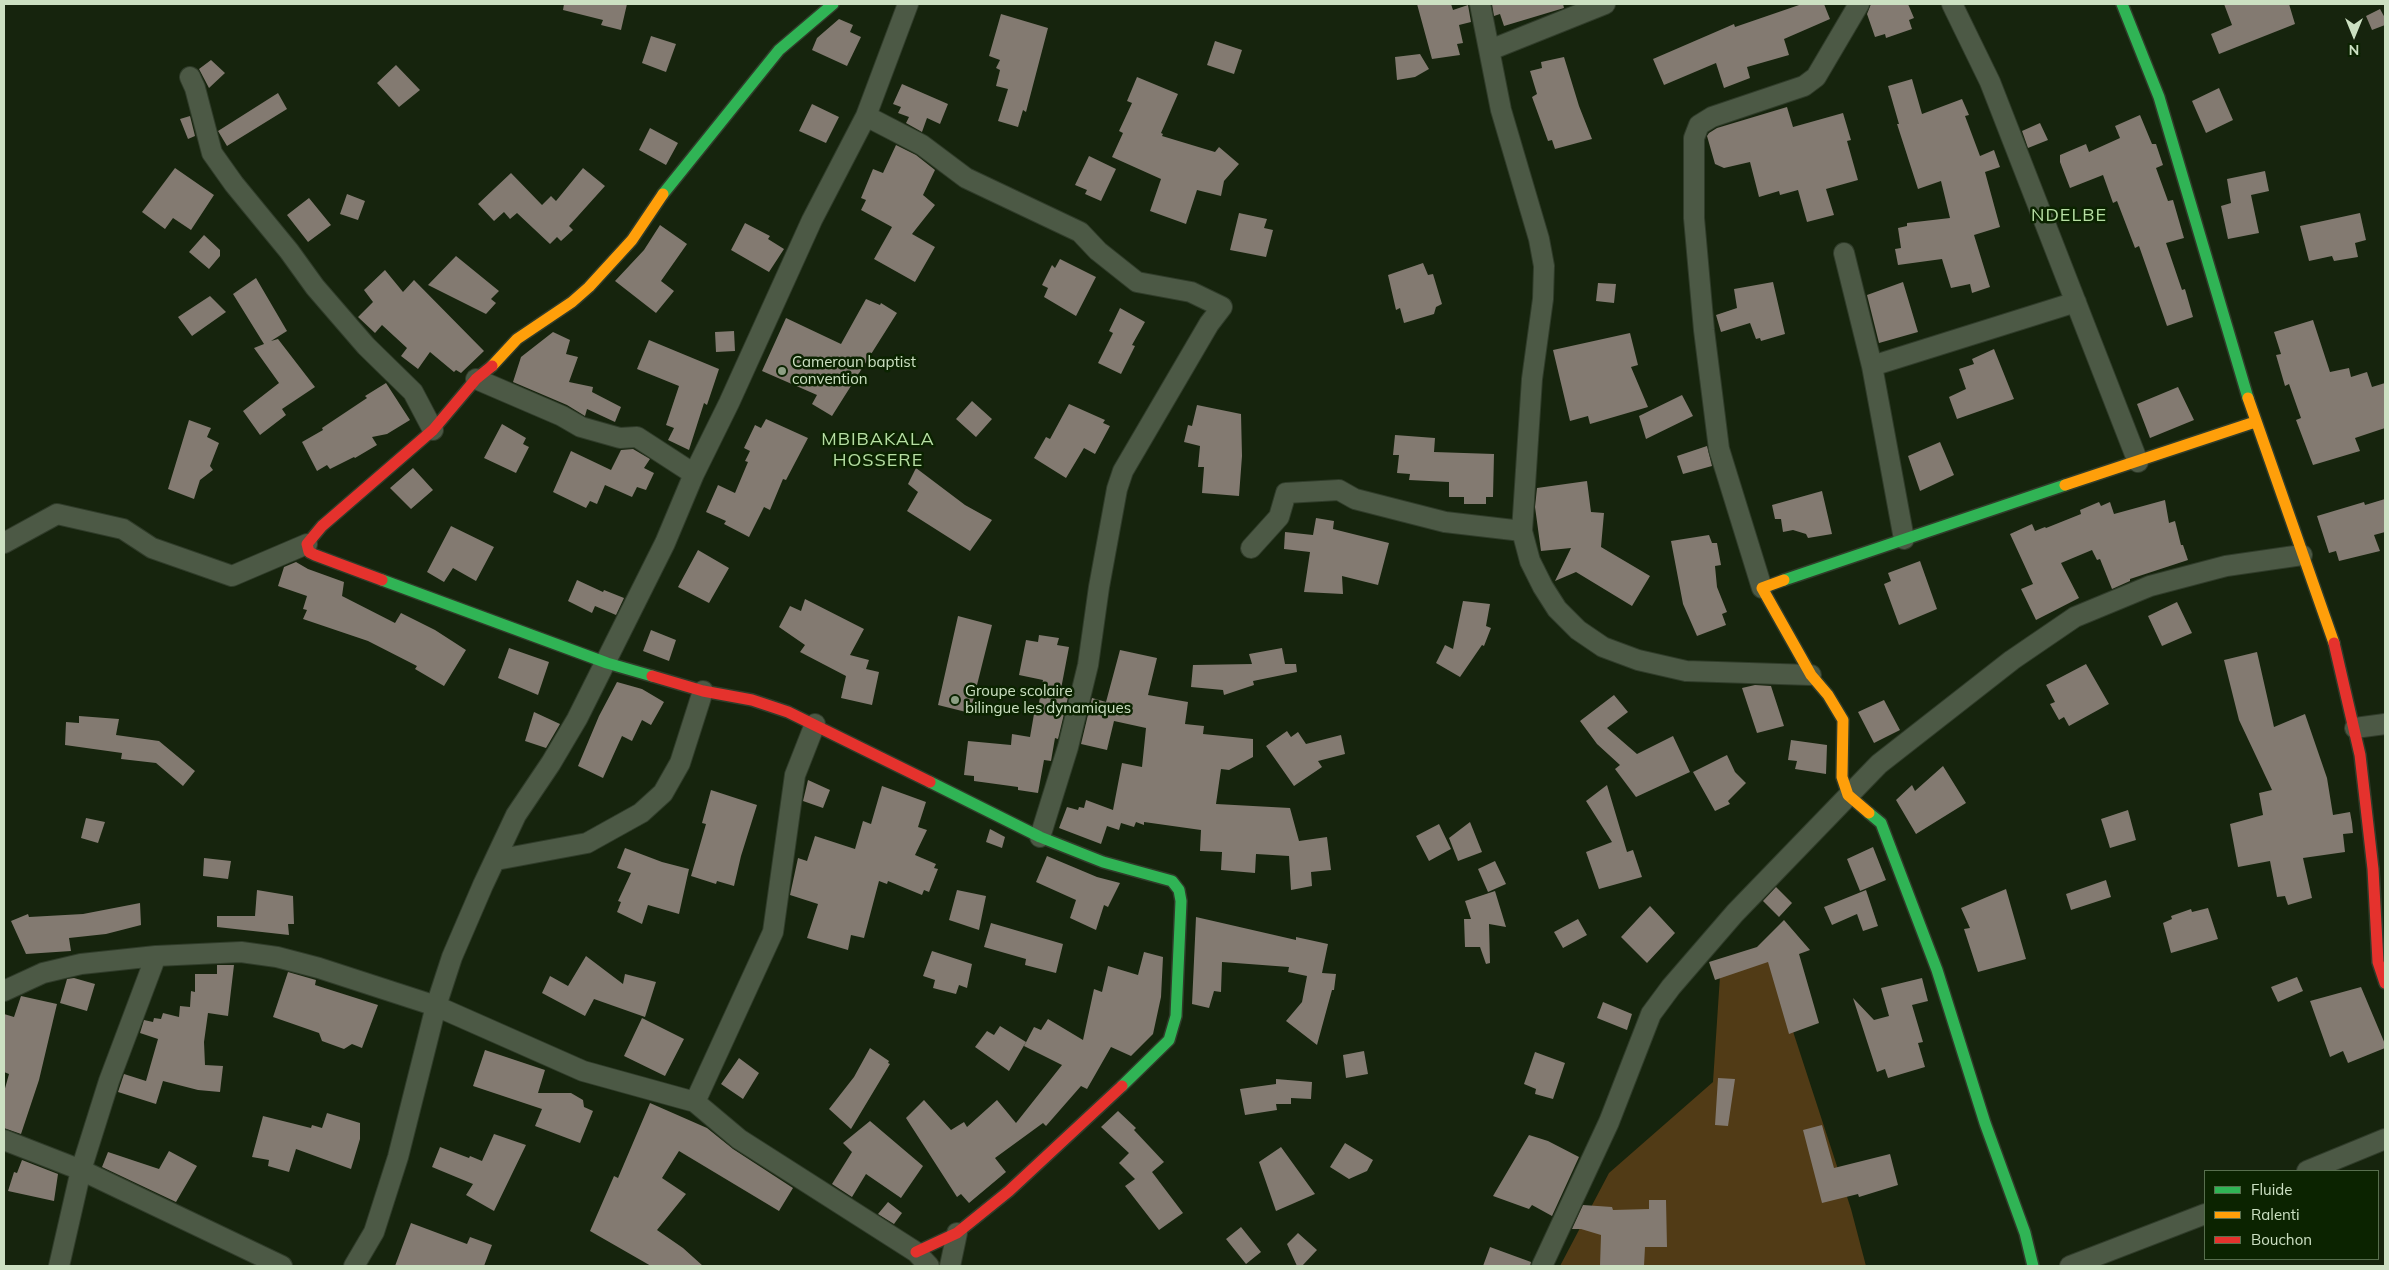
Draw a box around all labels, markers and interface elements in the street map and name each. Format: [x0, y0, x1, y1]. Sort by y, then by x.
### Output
north arrow [2329, 10, 2379, 60]
text: N [2349, 41, 2359, 59]
district label: NDELBE [2030, 205, 2108, 227]
place label: Cameroun baptist convention [792, 353, 916, 388]
marker: Cameroun baptist convention [776, 365, 788, 377]
district label: MBIBAKALA HOSSERE [820, 429, 936, 472]
place label: Groupe scolaire bilingue les dynamiques [965, 682, 1131, 717]
marker: Groupe scolaire bilingue les dynamiques [949, 694, 961, 706]
legend [2204, 1170, 2379, 1260]
text: Fluide [2251, 1180, 2292, 1199]
text: Ralenti [2251, 1205, 2300, 1224]
text: Bouchon [2251, 1230, 2312, 1249]

